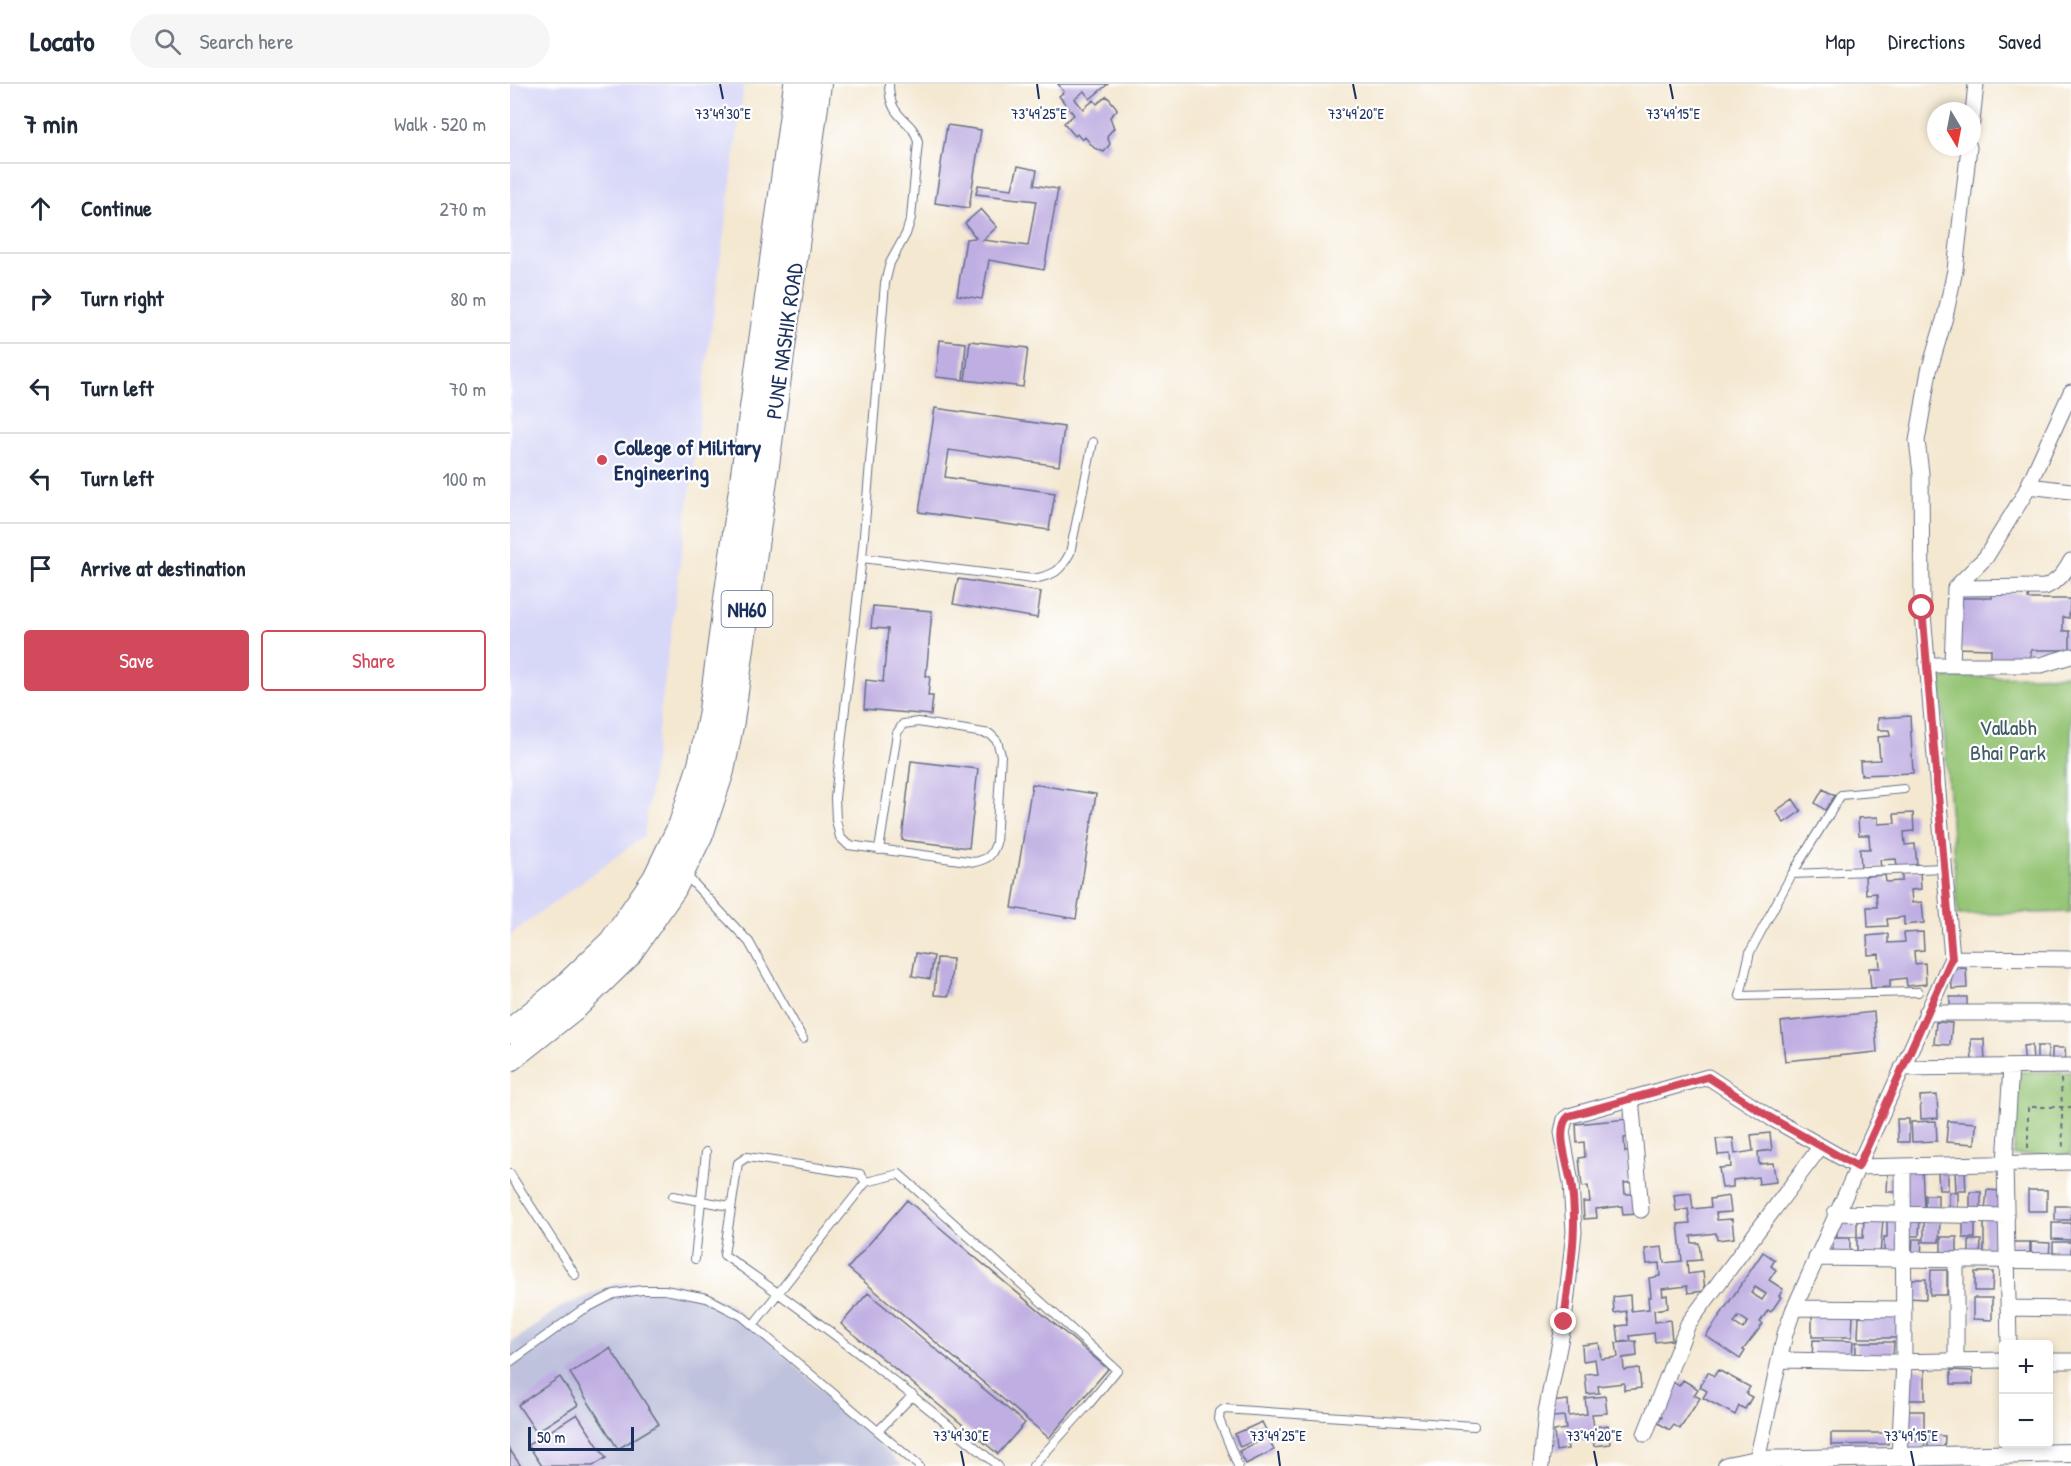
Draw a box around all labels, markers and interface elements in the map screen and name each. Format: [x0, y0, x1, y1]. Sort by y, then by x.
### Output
search box [130, 14, 550, 68]
text: Locato [30, 22, 94, 60]
icon: search [151, 25, 184, 58]
text: Search here [199, 26, 293, 56]
text: Map [1825, 27, 1855, 56]
text: Directions [1888, 27, 1965, 56]
text: Saved [1998, 27, 2041, 56]
north arrow [1927, 102, 1981, 156]
text: 73°49'30"E [695, 103, 751, 124]
text: 73°49'25"E [1011, 103, 1067, 124]
text: 73°49'20"E [1328, 103, 1384, 124]
text: 73°49'15"E [1646, 103, 1700, 124]
text: 7 min [24, 106, 78, 141]
text: Walk · 520 m [394, 110, 486, 137]
icon: ahead [24, 192, 57, 225]
text: Continue [81, 193, 152, 223]
text: 270 m [440, 195, 486, 222]
street label: PUNE NASHIK ROAD [758, 261, 810, 421]
icon: right [24, 282, 57, 315]
text: Turn right [81, 283, 164, 313]
text: 80 m [450, 285, 486, 312]
icon: left [24, 372, 57, 405]
text: Turn left [81, 373, 154, 403]
text: 70 m [449, 375, 486, 402]
place label: College of Military Engineering [614, 432, 762, 488]
marker: College of Military Engineering [595, 453, 609, 467]
icon: left [24, 462, 57, 495]
text: Turn left [81, 463, 154, 493]
text: 100 m [443, 465, 486, 492]
icon: arrive [24, 552, 57, 585]
text: Arrive at destination [81, 553, 246, 583]
road number: NH60 [722, 591, 772, 627]
route start [1908, 594, 1934, 620]
button: Save [24, 630, 249, 691]
button: Share [261, 630, 486, 691]
park label: Vallabh Bhai Park [1970, 712, 2046, 767]
route end [1550, 1308, 1576, 1334]
map controls [1999, 1340, 2053, 1448]
button: + [1999, 1340, 2053, 1394]
button: − [1999, 1394, 2053, 1448]
scale bar [528, 1424, 634, 1452]
text: 73°49'30"E [933, 1425, 989, 1446]
text: 73°49'25"E [1250, 1425, 1306, 1446]
text: 73°49'20"E [1566, 1425, 1622, 1446]
text: 73°49'15"E [1884, 1425, 1938, 1446]
text: 50 m [537, 1426, 566, 1448]

